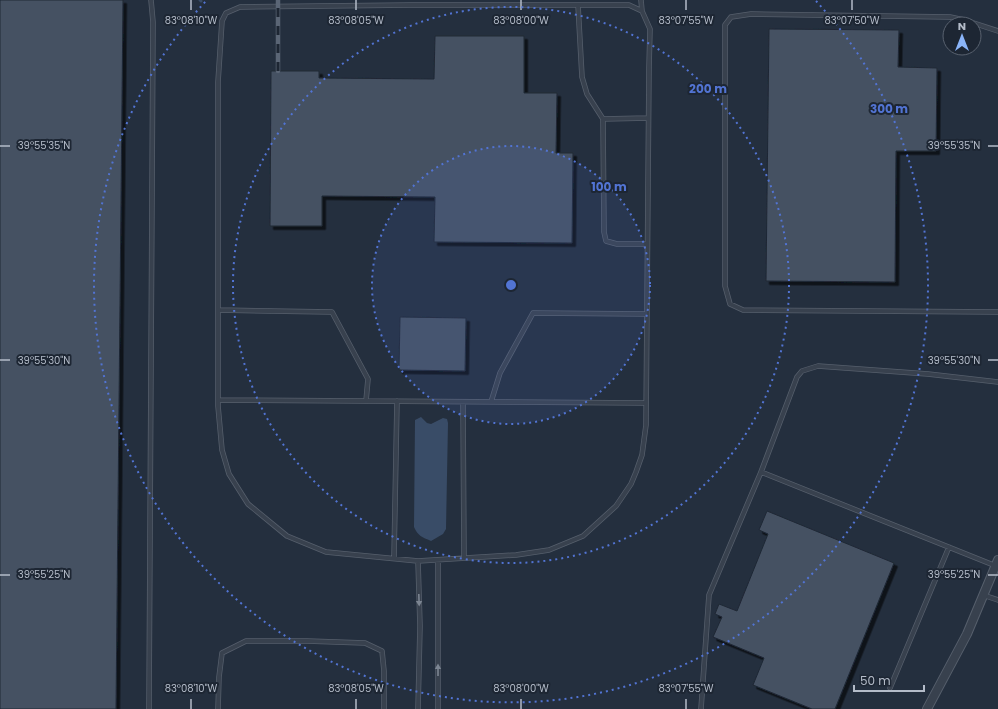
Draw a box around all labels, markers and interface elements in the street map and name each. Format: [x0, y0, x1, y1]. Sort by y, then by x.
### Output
text: 83°08'10"W [165, 13, 218, 28]
text: 83°08'05"W [328, 13, 384, 28]
text: 83°08'00"W [493, 13, 549, 28]
text: 83°07'55"W [659, 13, 714, 28]
text: 83°07'50"W [825, 13, 880, 28]
north arrow [942, 16, 982, 56]
text: N [958, 18, 966, 34]
text: 200 m [689, 80, 727, 97]
text: 300 m [870, 100, 908, 117]
text: 39°55'35"N [18, 138, 70, 153]
text: 39°55'35"N [928, 138, 980, 153]
text: 100 m [591, 178, 627, 195]
centre of rings [504, 278, 518, 292]
text: 39°55'30"N [18, 353, 70, 368]
text: 39°55'30"N [928, 353, 980, 368]
text: 39°55'25"N [18, 567, 70, 582]
text: 39°55'25"N [928, 567, 980, 582]
one-way arrow [416, 594, 422, 607]
one-way arrow [435, 663, 441, 676]
scale bar [854, 667, 924, 693]
text: 50 m [860, 672, 891, 689]
text: 83°08'10"W [165, 681, 218, 696]
text: 83°08'05"W [328, 681, 384, 696]
text: 83°08'00"W [493, 681, 549, 696]
text: 83°07'55"W [659, 681, 714, 696]

